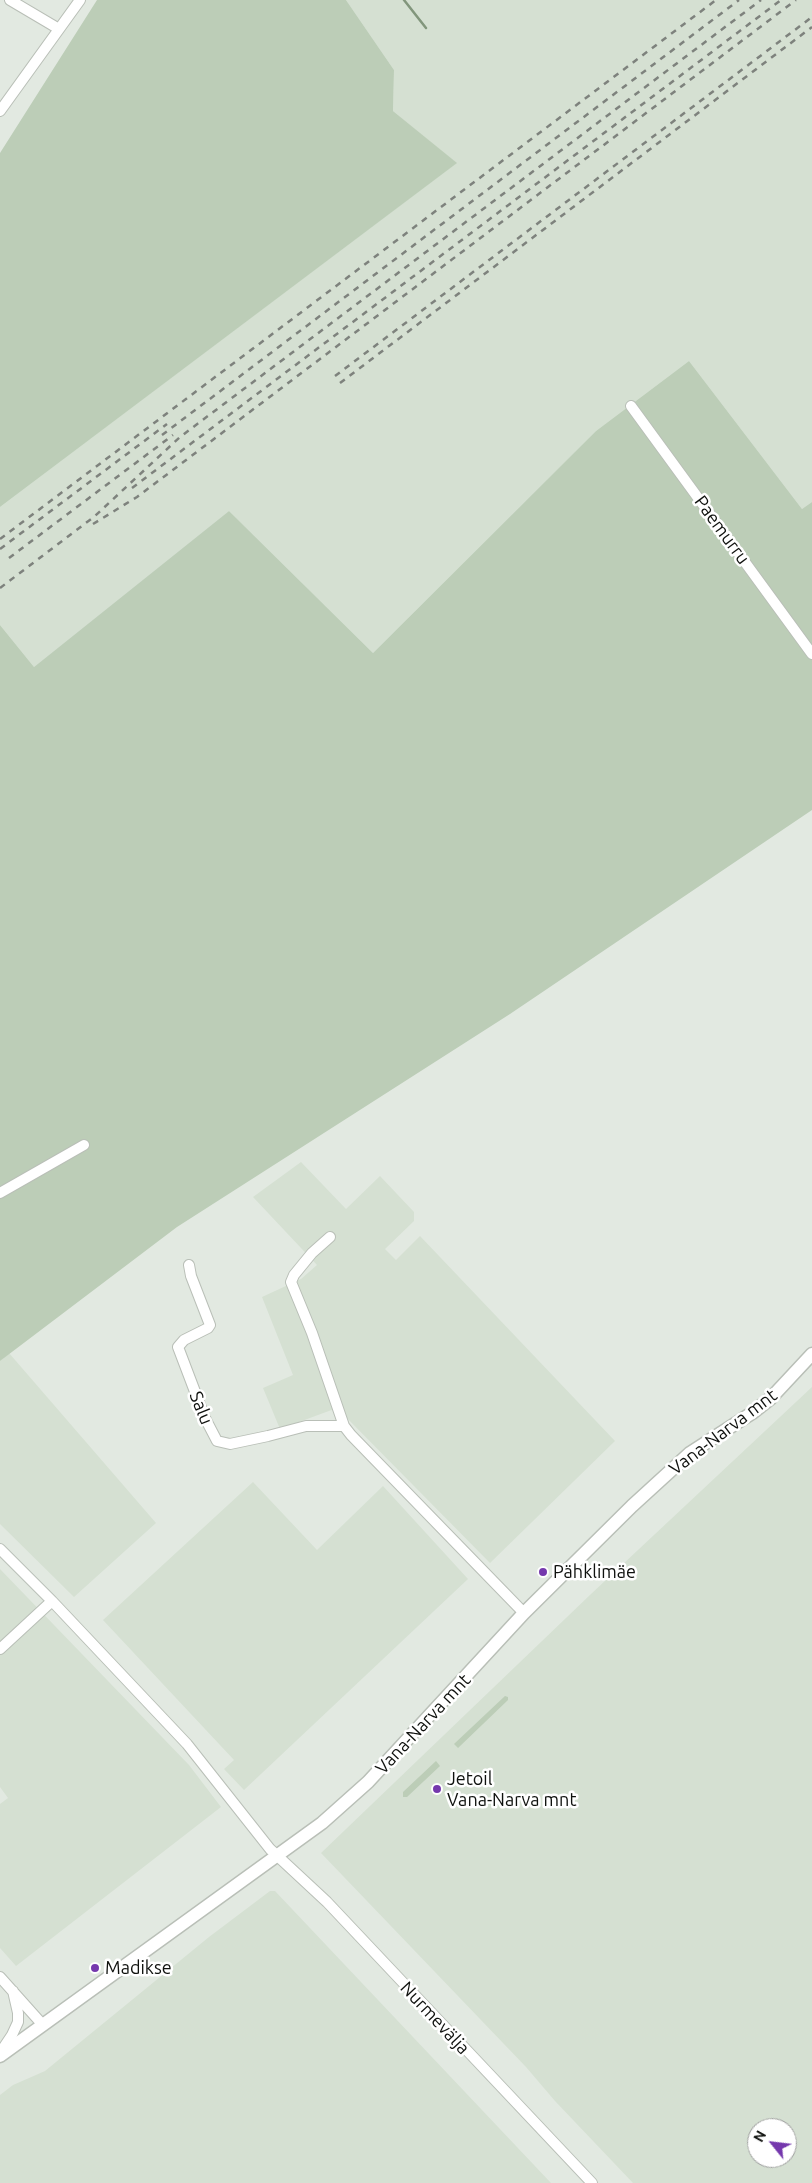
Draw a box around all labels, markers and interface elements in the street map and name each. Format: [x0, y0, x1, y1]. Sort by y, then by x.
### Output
street label: Paemurru [690, 491, 754, 569]
street label: Vana-Narva mnt [665, 1384, 781, 1480]
street label: Salu [185, 1388, 217, 1428]
place label: Pähklimäe [553, 1561, 636, 1583]
marker: Pähklimäe [537, 1566, 549, 1578]
street label: Vana-Narva mnt [371, 1669, 475, 1779]
place label: Jetoil Vana-Narva mnt [447, 1768, 576, 1810]
marker: Jetoil Vana-Narva mnt [431, 1783, 443, 1795]
place label: Madikse [105, 1957, 172, 1979]
marker: Madikse [89, 1962, 101, 1974]
street label: Nurmevälja [396, 1977, 474, 2059]
north arrow [747, 2118, 797, 2168]
text: N [750, 2128, 769, 2145]

